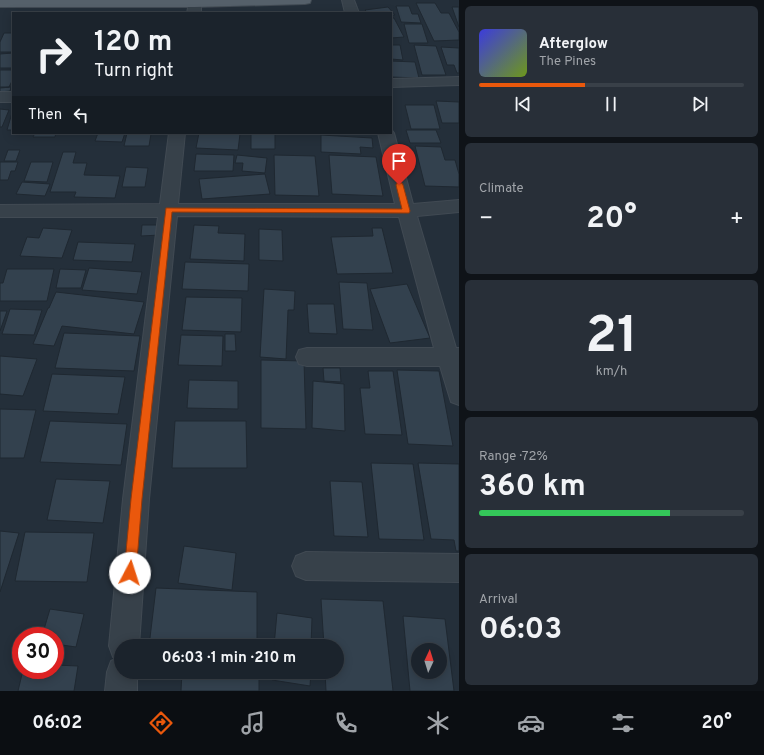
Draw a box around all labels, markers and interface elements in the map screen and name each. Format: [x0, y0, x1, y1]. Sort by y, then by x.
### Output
text: 120 m [94, 25, 172, 61]
icon: right [28, 28, 80, 80]
text: Afterglow [539, 35, 608, 54]
text: The Pines [539, 54, 596, 70]
text: Turn right [94, 60, 174, 83]
icon: previous [512, 93, 534, 115]
icon: pause [600, 93, 622, 115]
icon: next [689, 93, 711, 115]
icon: left [70, 104, 92, 126]
text: Then [28, 106, 62, 125]
pin [382, 144, 416, 185]
icon: arrive [388, 150, 410, 172]
text: Climate [479, 181, 524, 197]
text: 20° [586, 201, 637, 238]
text: − [479, 206, 493, 233]
text: + [730, 206, 744, 233]
text: 21 [585, 305, 638, 371]
text: km/h [596, 364, 627, 380]
text: Range · 72% [479, 449, 548, 465]
text: 360 km [479, 469, 586, 506]
position arrow [109, 552, 151, 594]
text: Arrival [479, 592, 518, 608]
text: 06:03 [479, 612, 562, 649]
speed limit sign: 30 [12, 627, 64, 679]
north arrow [411, 643, 447, 679]
map controls [411, 643, 447, 679]
text: 06:03 · 1 min · 210 m [162, 649, 296, 668]
icon: directions [147, 709, 175, 737]
icon: music [239, 709, 267, 737]
icon: phone [332, 709, 360, 737]
icon: climate [424, 709, 452, 737]
icon: car [517, 709, 545, 737]
icon: filters [609, 709, 637, 737]
text: 06:02 [32, 712, 82, 735]
text: 20° [701, 712, 732, 735]

